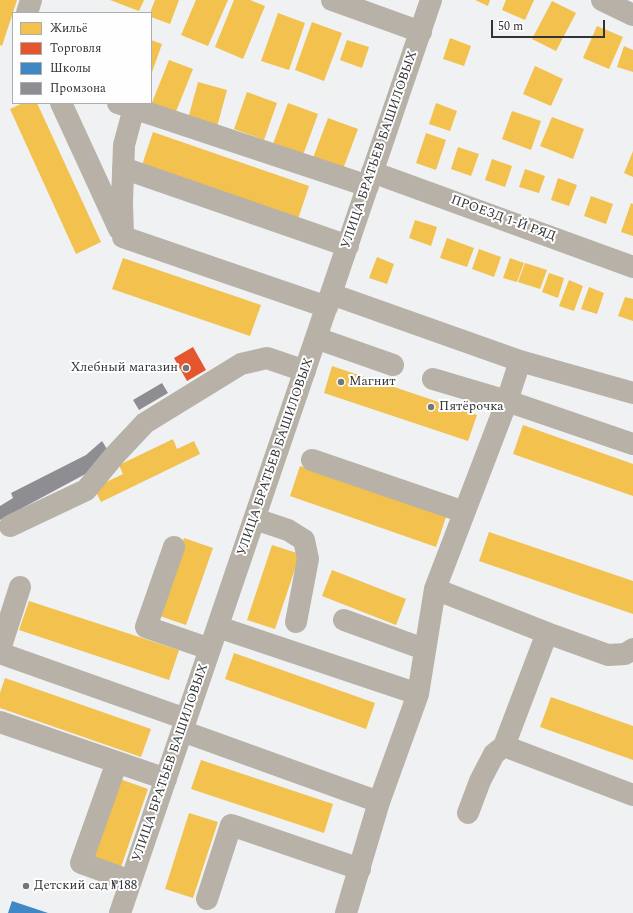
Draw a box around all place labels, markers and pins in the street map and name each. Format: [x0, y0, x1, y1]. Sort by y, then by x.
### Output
place label: Хлебный магазин [71, 360, 178, 376]
marker: Хлебный магазин [181, 363, 191, 373]
place label: Магнит [349, 374, 396, 390]
marker: Магнит [336, 377, 346, 387]
place label: Пятёрочка [439, 399, 504, 415]
marker: Пятёрочка [426, 402, 436, 412]
place label: Детский сад №188 [34, 878, 137, 894]
marker: Детский сад №188 [21, 881, 31, 891]

